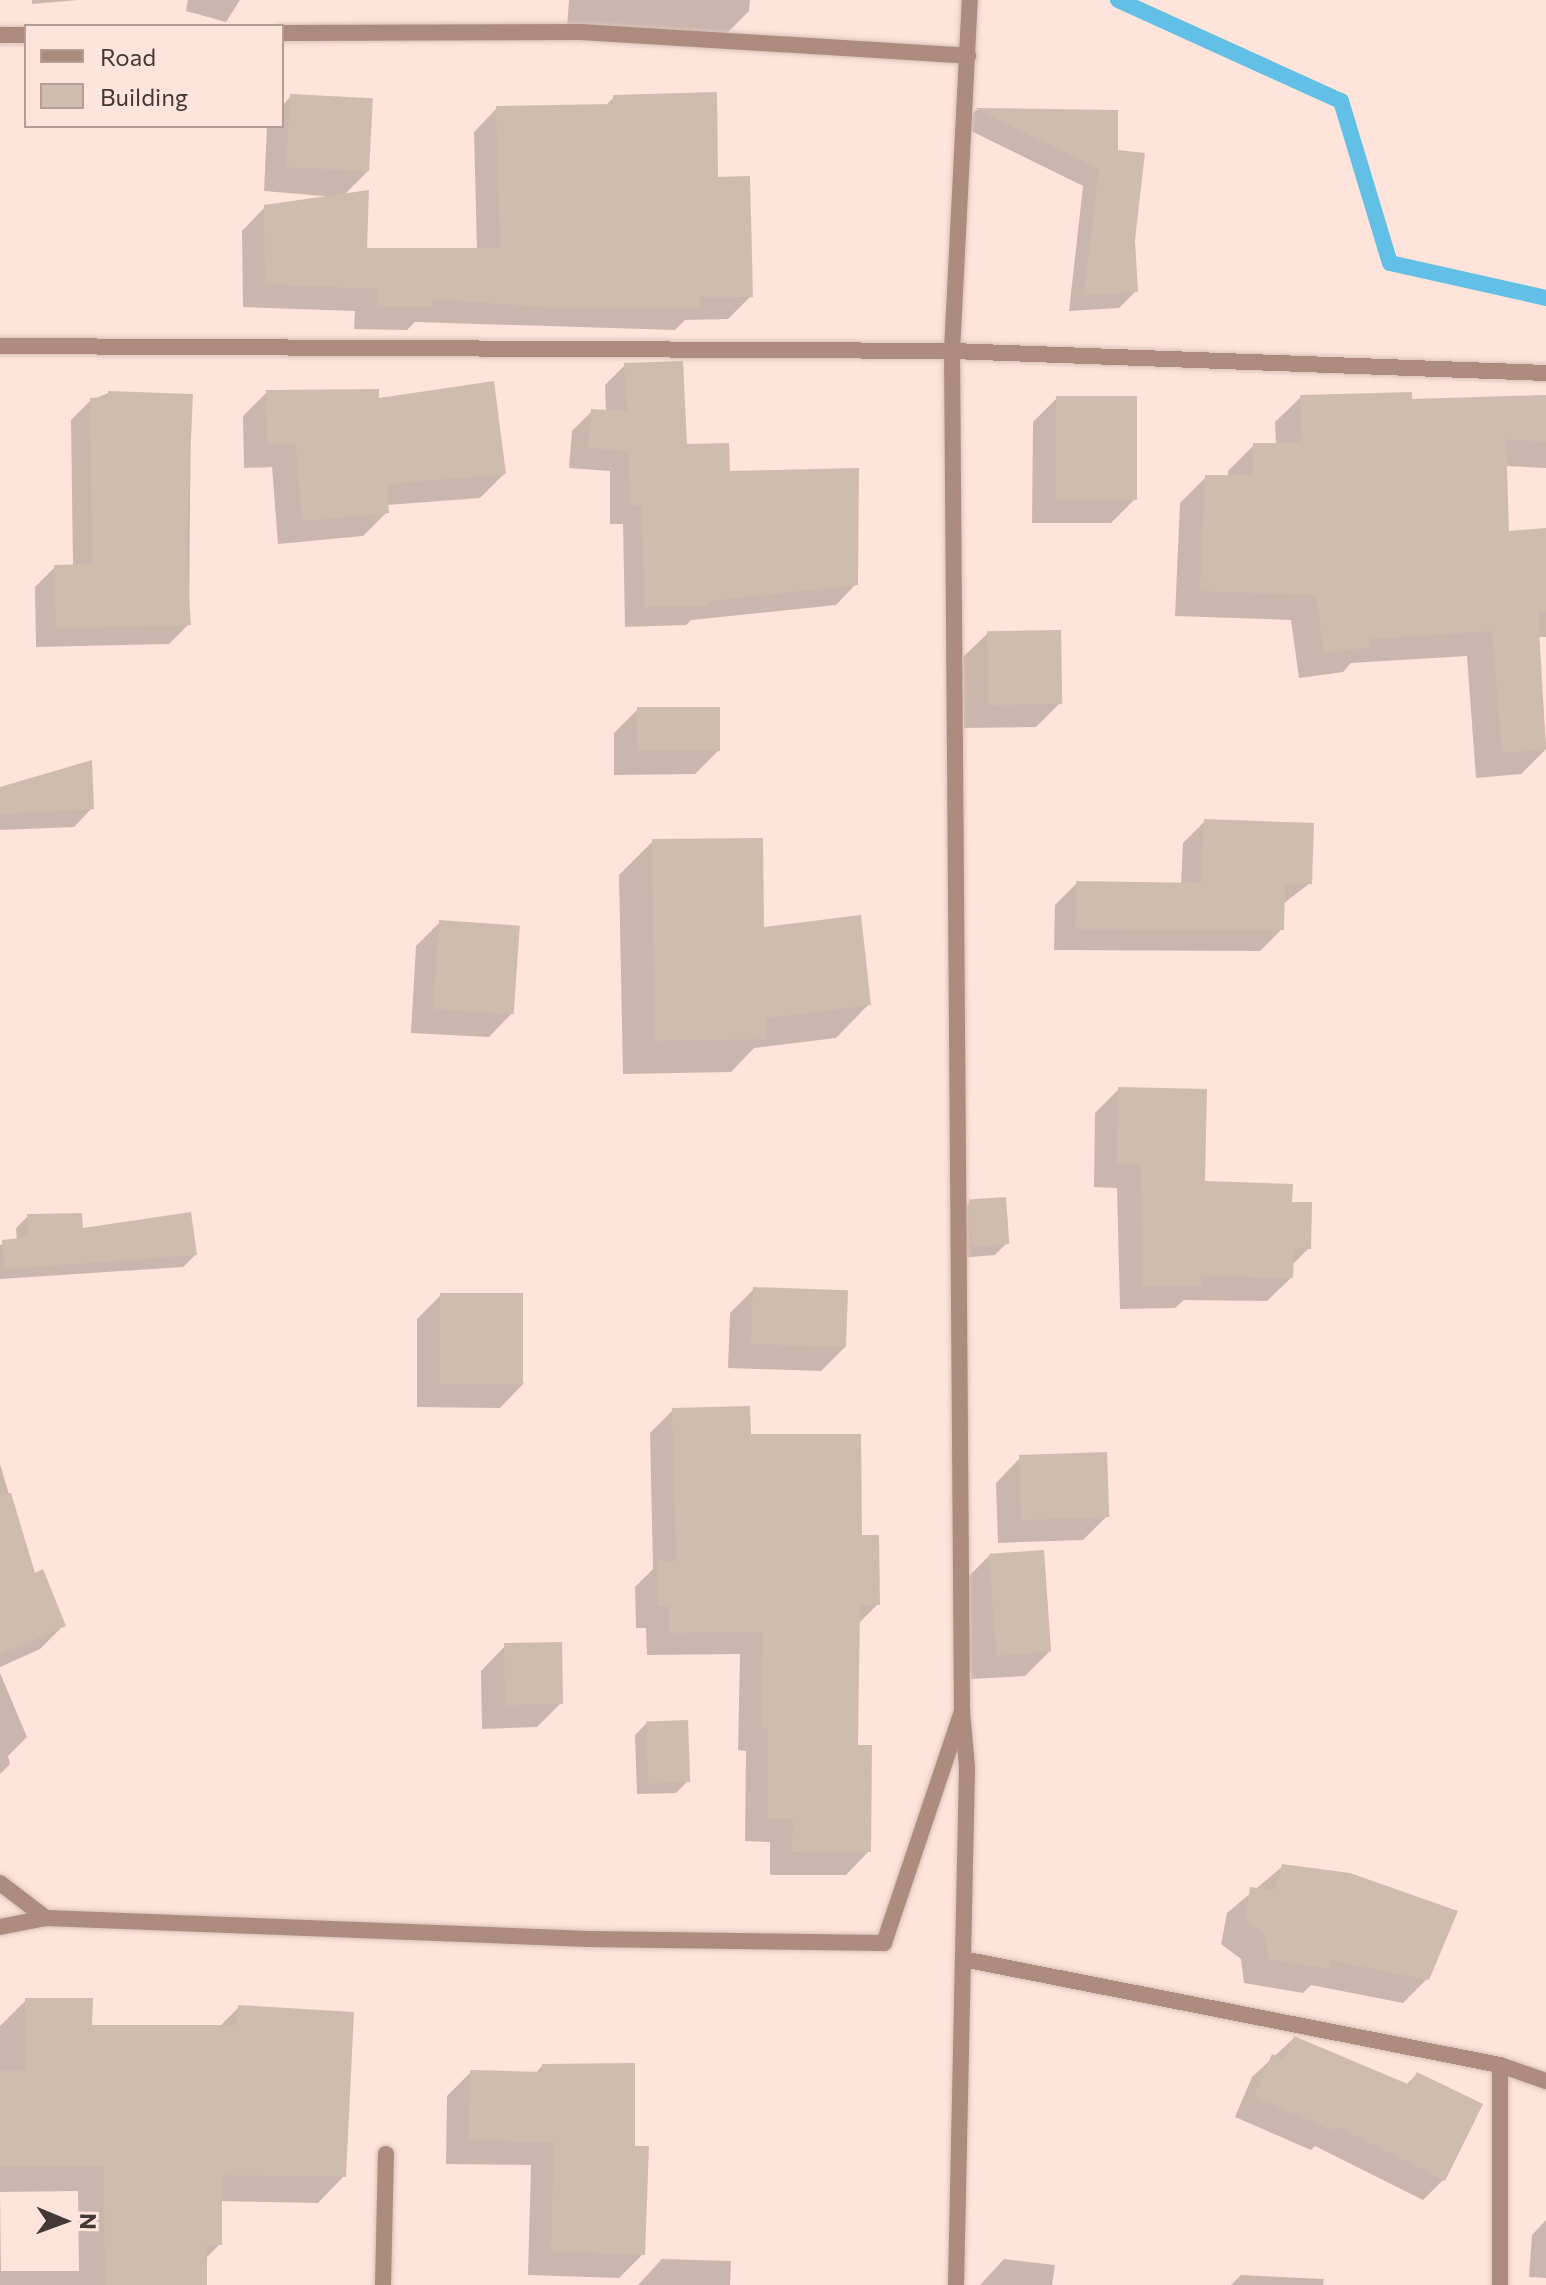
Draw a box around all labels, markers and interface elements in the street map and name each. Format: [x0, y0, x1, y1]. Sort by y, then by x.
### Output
legend [24, 24, 284, 128]
text: Road [100, 42, 156, 71]
text: Building [100, 82, 188, 111]
north arrow [24, 2181, 104, 2261]
text: N [75, 2213, 102, 2230]

